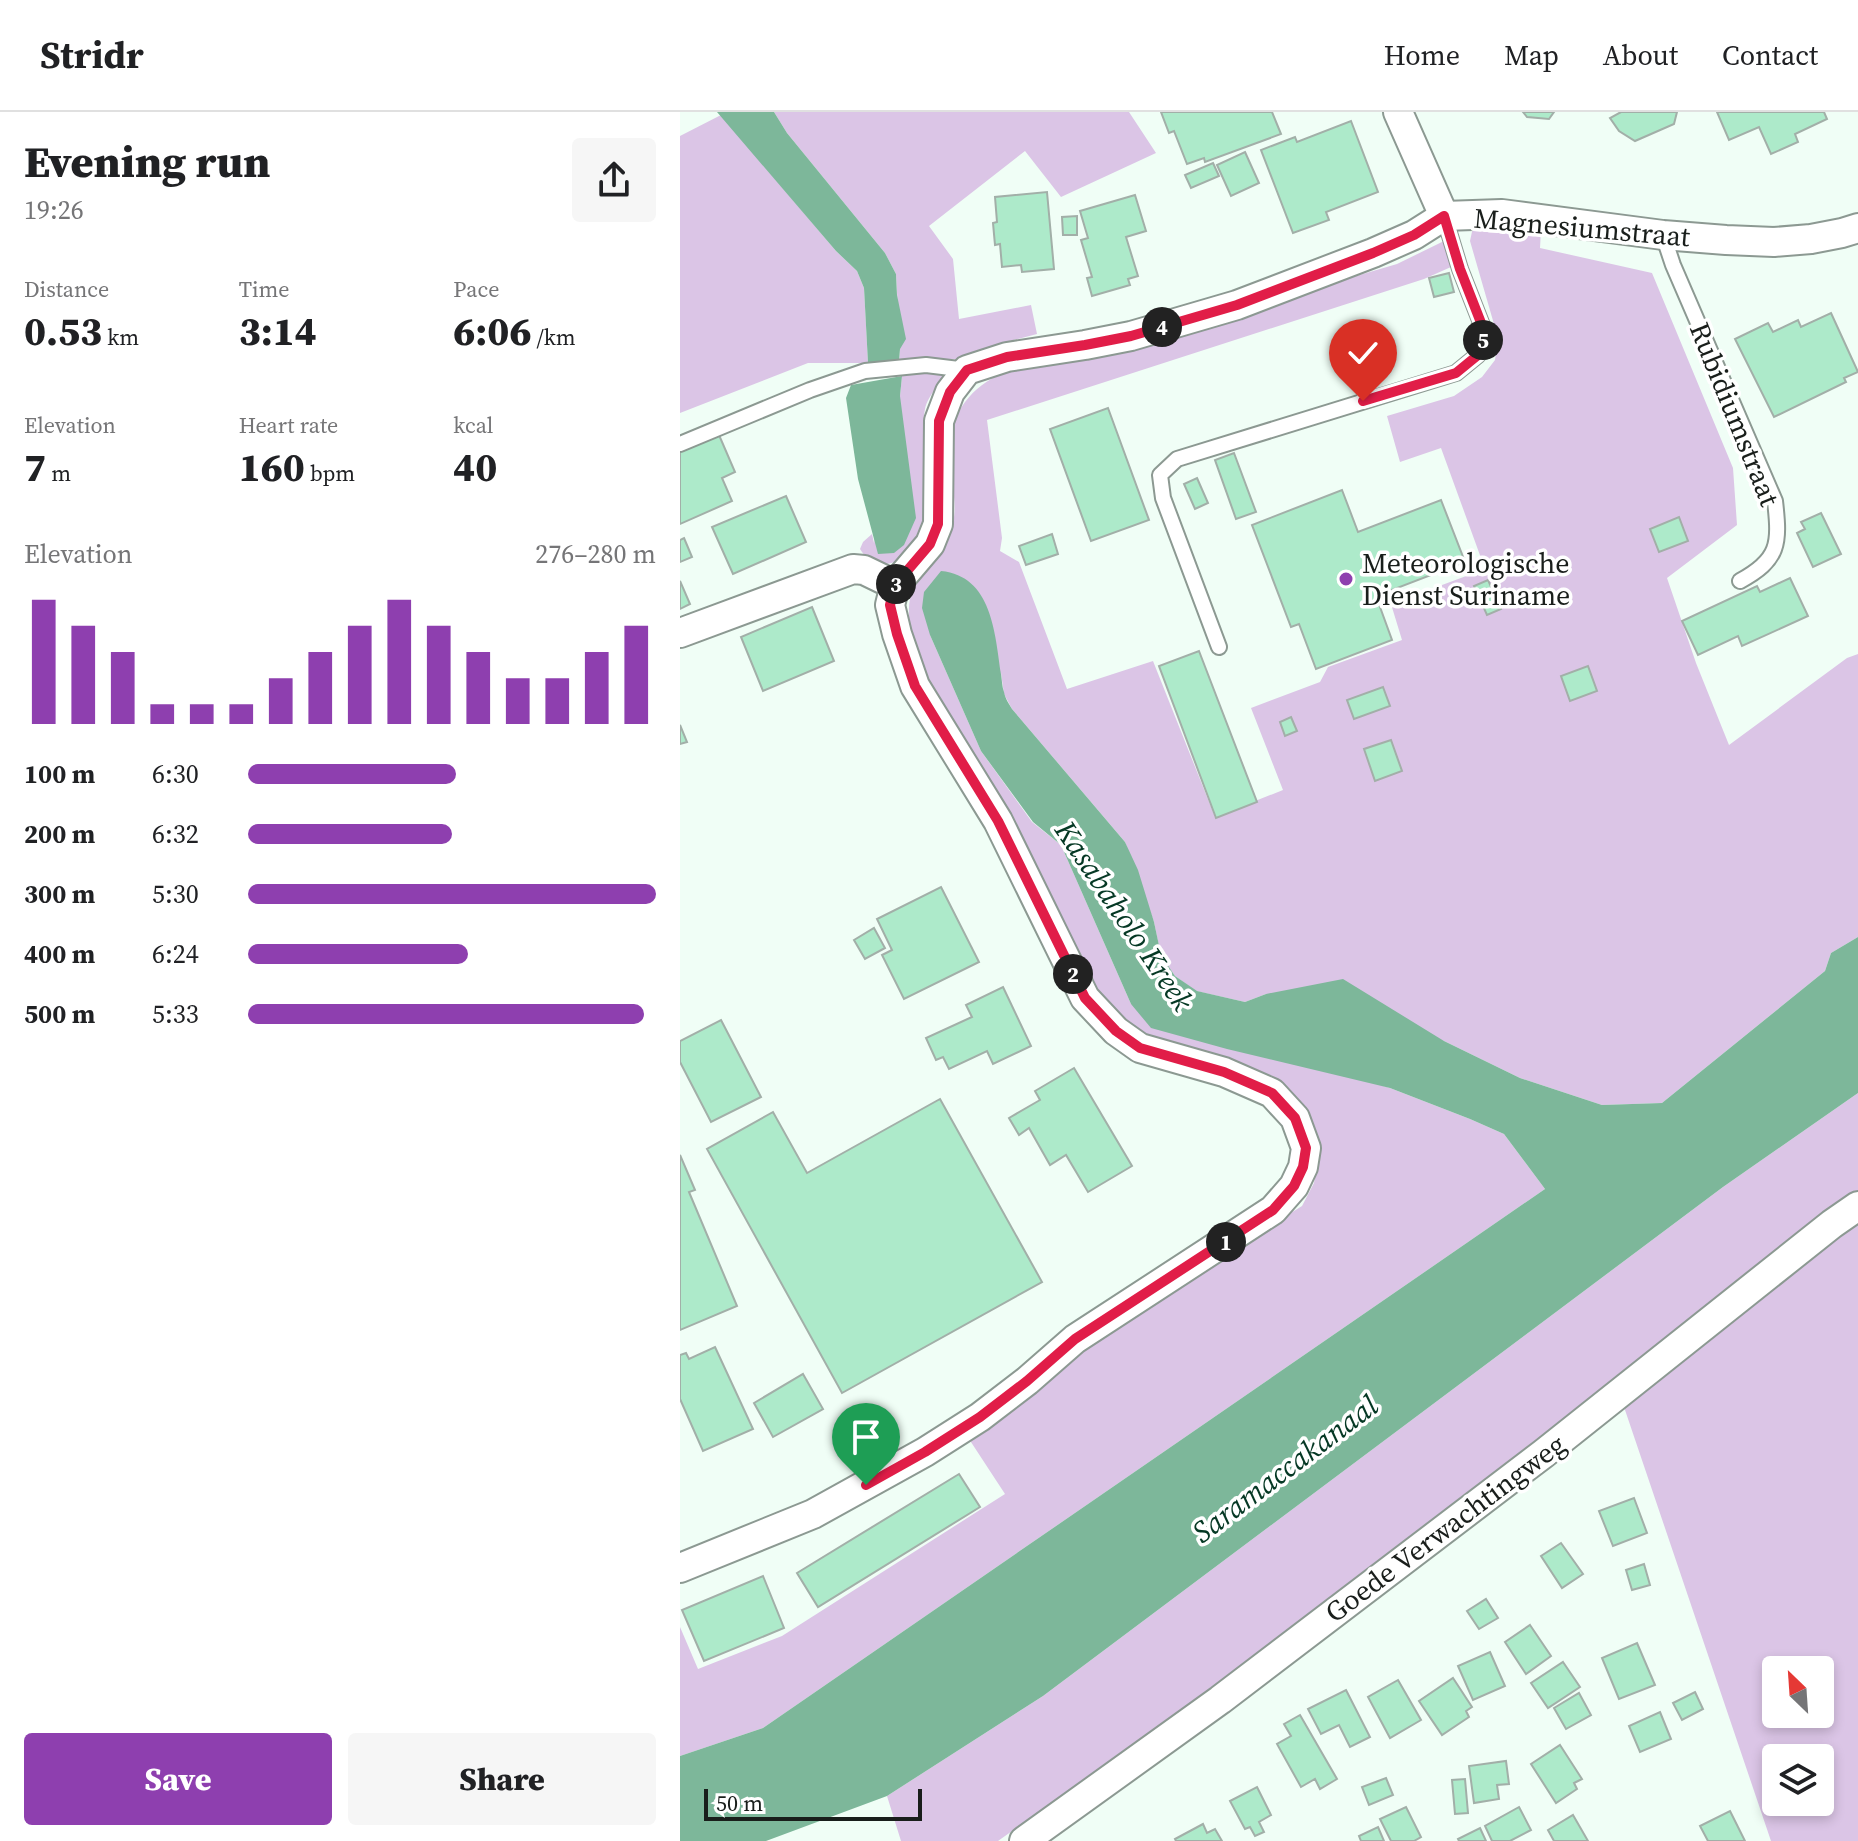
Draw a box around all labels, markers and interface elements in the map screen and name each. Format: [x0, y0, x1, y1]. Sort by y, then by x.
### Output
text: Stridr [40, 29, 144, 81]
text: Home [1384, 36, 1460, 74]
text: Map [1504, 36, 1559, 74]
text: About [1603, 36, 1678, 74]
text: Contact [1722, 36, 1818, 74]
text: Evening run [24, 131, 270, 192]
button: share [572, 138, 656, 222]
text: 19:26 [24, 192, 84, 228]
street label: Magnesiumstraat [1472, 199, 1693, 255]
text: Distance [24, 274, 109, 304]
text: Time [239, 274, 290, 304]
text: Pace [453, 274, 499, 304]
text: 0.53 [24, 304, 102, 358]
text: 3:14 [239, 304, 317, 358]
text: 6:06 [453, 304, 531, 358]
pin: 4 [1142, 307, 1182, 347]
text: 4 [1156, 312, 1168, 342]
street label: Rubidiumstraat [1681, 317, 1789, 512]
pin [1329, 319, 1397, 401]
pin: 5 [1463, 320, 1503, 360]
text: km [102, 322, 139, 352]
text: /km [531, 322, 576, 352]
text: 5 [1477, 325, 1489, 355]
icon: check [1341, 331, 1385, 375]
text: Elevation [24, 410, 116, 440]
text: Heart rate [239, 410, 338, 440]
text: kcal [453, 410, 493, 440]
text: 7 [24, 440, 46, 494]
text: 160 [239, 440, 305, 494]
text: 40 [453, 440, 497, 494]
text: m [46, 458, 71, 488]
text: bpm [305, 458, 355, 488]
text: Elevation [24, 536, 133, 572]
text: 276–280 m [535, 536, 656, 572]
place label: Meteorologische Dienst Suriname [1362, 544, 1570, 614]
pin: 3 [876, 564, 916, 604]
text: 3 [890, 569, 902, 599]
marker: Meteorologische Dienst Suriname [1337, 570, 1355, 588]
text: 100 m [24, 756, 95, 792]
text: 6:30 [152, 756, 199, 792]
water label: Kasabaholo Kreek [1045, 812, 1204, 1020]
text: 200 m [24, 816, 95, 852]
text: 6:32 [152, 816, 199, 852]
text: 300 m [24, 876, 95, 912]
text: 5:30 [152, 876, 199, 912]
text: 400 m [24, 936, 95, 972]
text: 6:24 [152, 936, 199, 972]
pin: 2 [1053, 954, 1093, 994]
text: 2 [1067, 959, 1079, 989]
text: 500 m [24, 996, 95, 1032]
text: 5:33 [152, 996, 199, 1032]
pin: 1 [1206, 1222, 1246, 1262]
text: 1 [1220, 1227, 1232, 1257]
water label: Saramaccakanaal [1183, 1385, 1387, 1552]
pin [832, 1403, 900, 1485]
icon: arrive [844, 1415, 888, 1459]
street label: Goede Verwachtingweg [1317, 1425, 1573, 1631]
north arrow [1762, 1656, 1834, 1728]
map controls [1762, 1656, 1834, 1816]
button: Save [24, 1733, 332, 1825]
button: Share [348, 1733, 656, 1825]
button: layers [1762, 1744, 1834, 1816]
scale bar [704, 1785, 922, 1821]
text: 50 m [716, 1788, 763, 1818]

